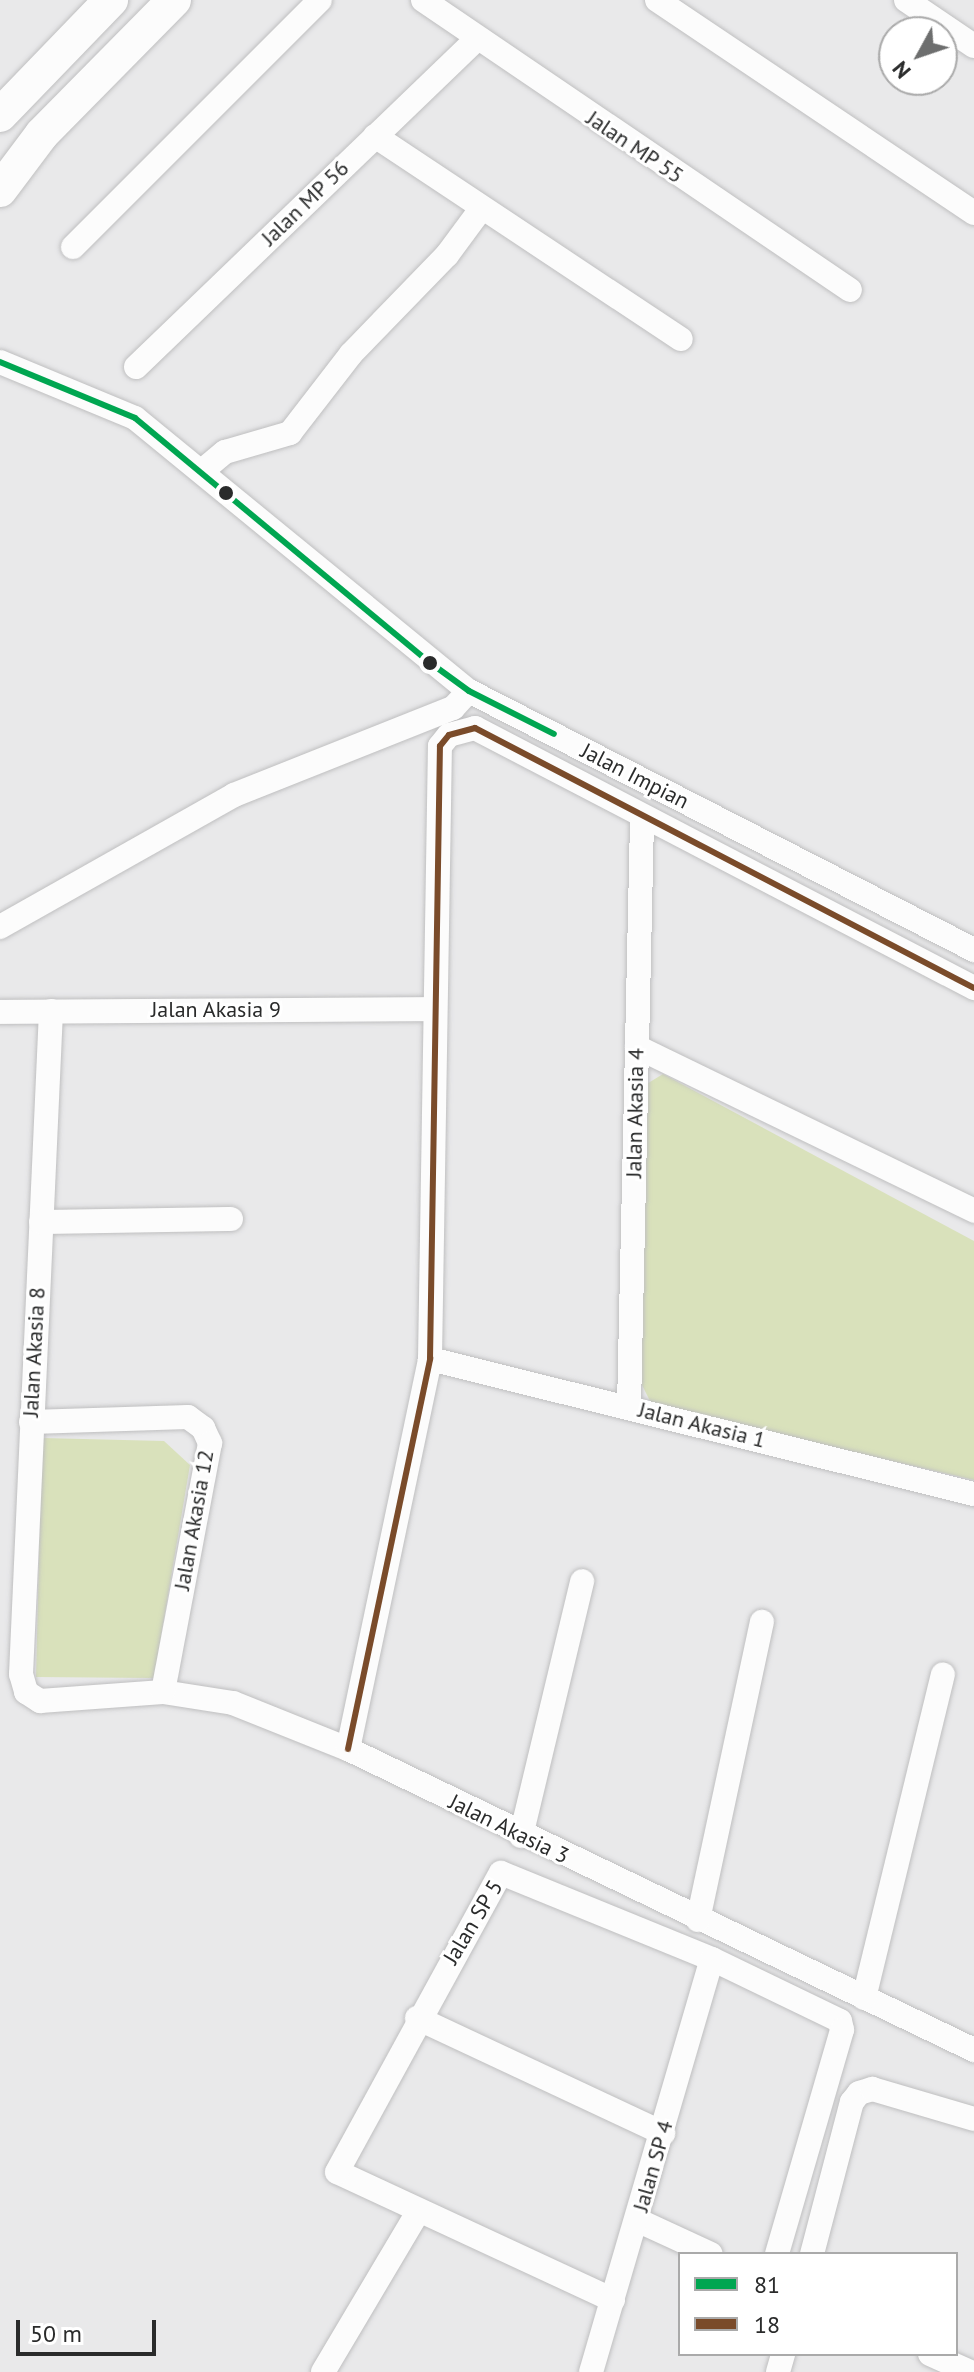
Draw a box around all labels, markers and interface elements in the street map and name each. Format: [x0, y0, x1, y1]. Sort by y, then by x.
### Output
north arrow [878, 16, 958, 96]
text: N [886, 56, 917, 85]
street label: Jalan MP 55 [581, 105, 689, 189]
street label: Jalan MP 56 [256, 155, 354, 251]
unlabelled marker [218, 485, 234, 501]
unlabelled marker [422, 655, 438, 671]
street label: Jalan Impian [577, 738, 693, 814]
street label: Jalan Akasia 9 [151, 997, 281, 1023]
street label: Jalan Akasia 4 [621, 1047, 649, 1179]
street label: Jalan Akasia 8 [17, 1286, 51, 1418]
street label: Jalan Akasia 1 [635, 1396, 769, 1454]
street label: Jalan Akasia 12 [169, 1447, 219, 1593]
street label: Jalan Akasia 3 [444, 1788, 574, 1870]
street label: Jalan SP 5 [437, 1875, 509, 1969]
street label: Jalan SP 4 [627, 2117, 679, 2215]
legend [678, 2252, 958, 2356]
text: 81 [754, 2269, 780, 2300]
scale bar [20, 2304, 160, 2354]
text: 18 [754, 2309, 780, 2340]
text: 50 m [30, 2318, 82, 2349]

